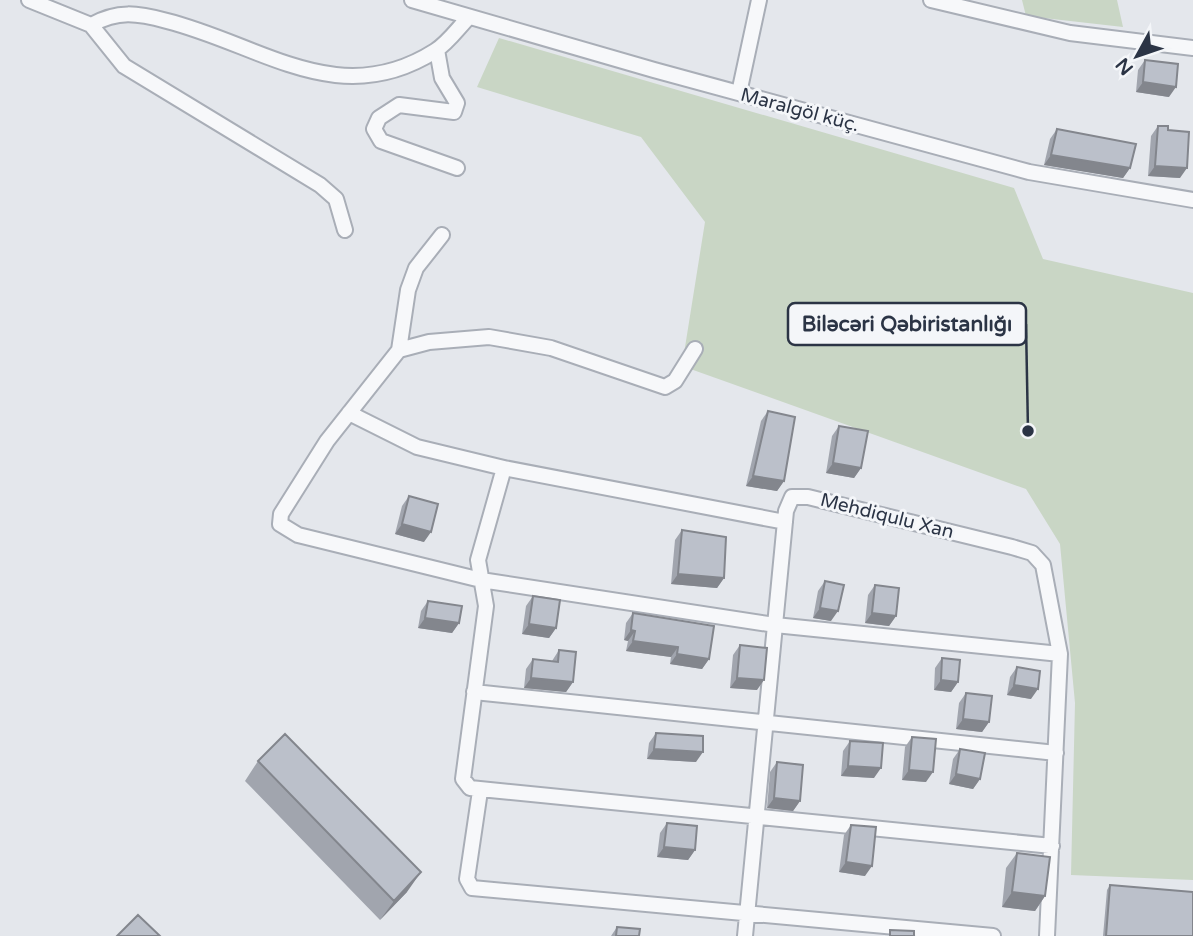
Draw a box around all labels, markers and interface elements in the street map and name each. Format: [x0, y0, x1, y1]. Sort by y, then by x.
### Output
north arrow [1102, 21, 1172, 91]
text: N [1111, 53, 1138, 79]
street label: Maralgöl küç. [738, 84, 862, 136]
callout: Biləcəri Qəbiristanlığı [788, 303, 1026, 345]
text: Biləcəri Qəbiristanlığı [802, 312, 1012, 337]
street label: Mehdiqulu Xan [818, 489, 956, 543]

